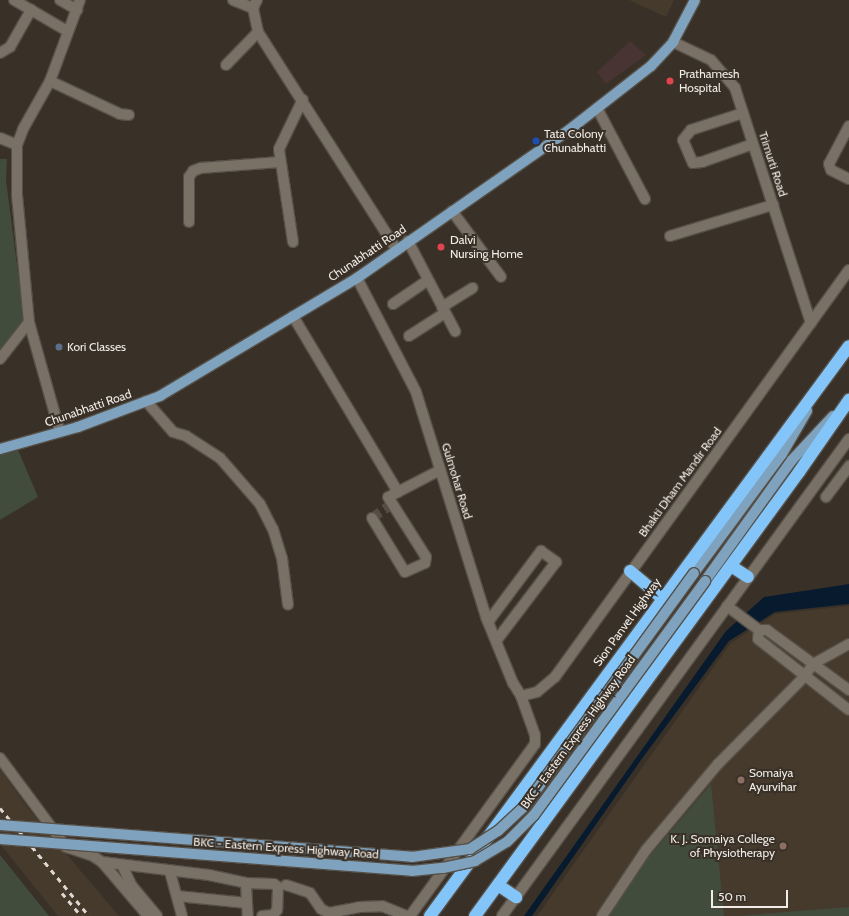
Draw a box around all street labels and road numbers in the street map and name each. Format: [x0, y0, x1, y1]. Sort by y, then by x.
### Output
street label: Trimurti Road [756, 130, 790, 198]
street label: Chunabhatti Road [325, 222, 409, 284]
street label: Chunabhatti Road [43, 386, 133, 430]
street label: Bhakti Dham Mandir Road [635, 424, 725, 540]
street label: Gulmohar Road [439, 441, 475, 521]
street label: Sion Panvel Highway [590, 575, 664, 669]
street label: BKC - Eastern Express Highway Road [518, 653, 638, 811]
street label: BKC - Eastern Express Highway Road [193, 834, 379, 862]

